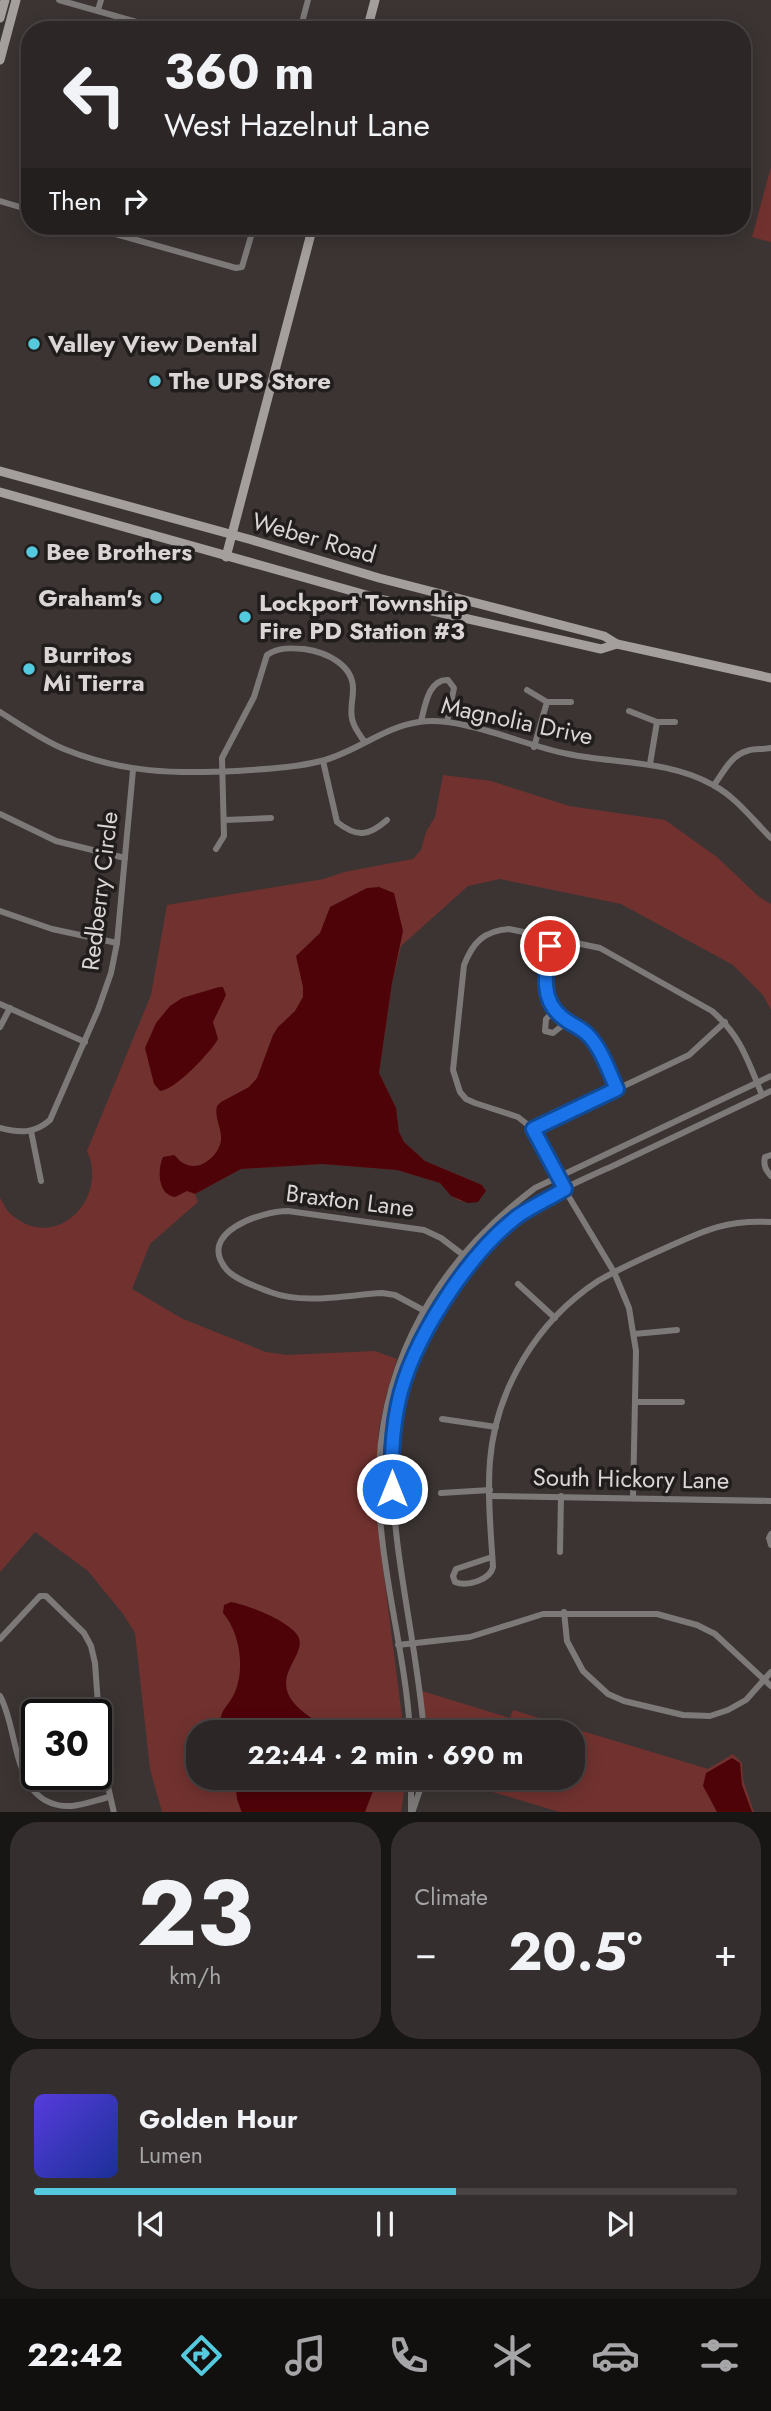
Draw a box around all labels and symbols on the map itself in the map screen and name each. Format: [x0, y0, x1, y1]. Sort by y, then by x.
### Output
place label: Valley View Dental [47, 326, 258, 361]
marker: Valley View Dental [26, 336, 42, 352]
place label: The UPS Store [169, 363, 331, 398]
marker: The UPS Store [147, 373, 163, 389]
street label: Weber Road [248, 503, 380, 572]
place label: Bee Brothers [46, 534, 192, 569]
marker: Bee Brothers [24, 544, 40, 560]
place label: Graham's [38, 580, 142, 615]
place label: Lockport Township Fire PD Station #3 [259, 585, 468, 648]
marker: Graham's [148, 590, 164, 606]
marker: Lockport Township Fire PD Station #3 [237, 609, 253, 625]
place label: Burritos Mi Tierra [43, 637, 145, 700]
marker: Burritos Mi Tierra [21, 661, 37, 677]
street label: Magnolia Drive [438, 687, 596, 754]
street label: Redberry Circle [72, 809, 127, 973]
pin [520, 916, 580, 976]
street label: Braxton Lane [284, 1175, 416, 1226]
position arrow [355, 1452, 429, 1526]
street label: South Hickory Lane [532, 1459, 730, 1498]
speed limit sign: 30 [21, 1699, 112, 1790]

